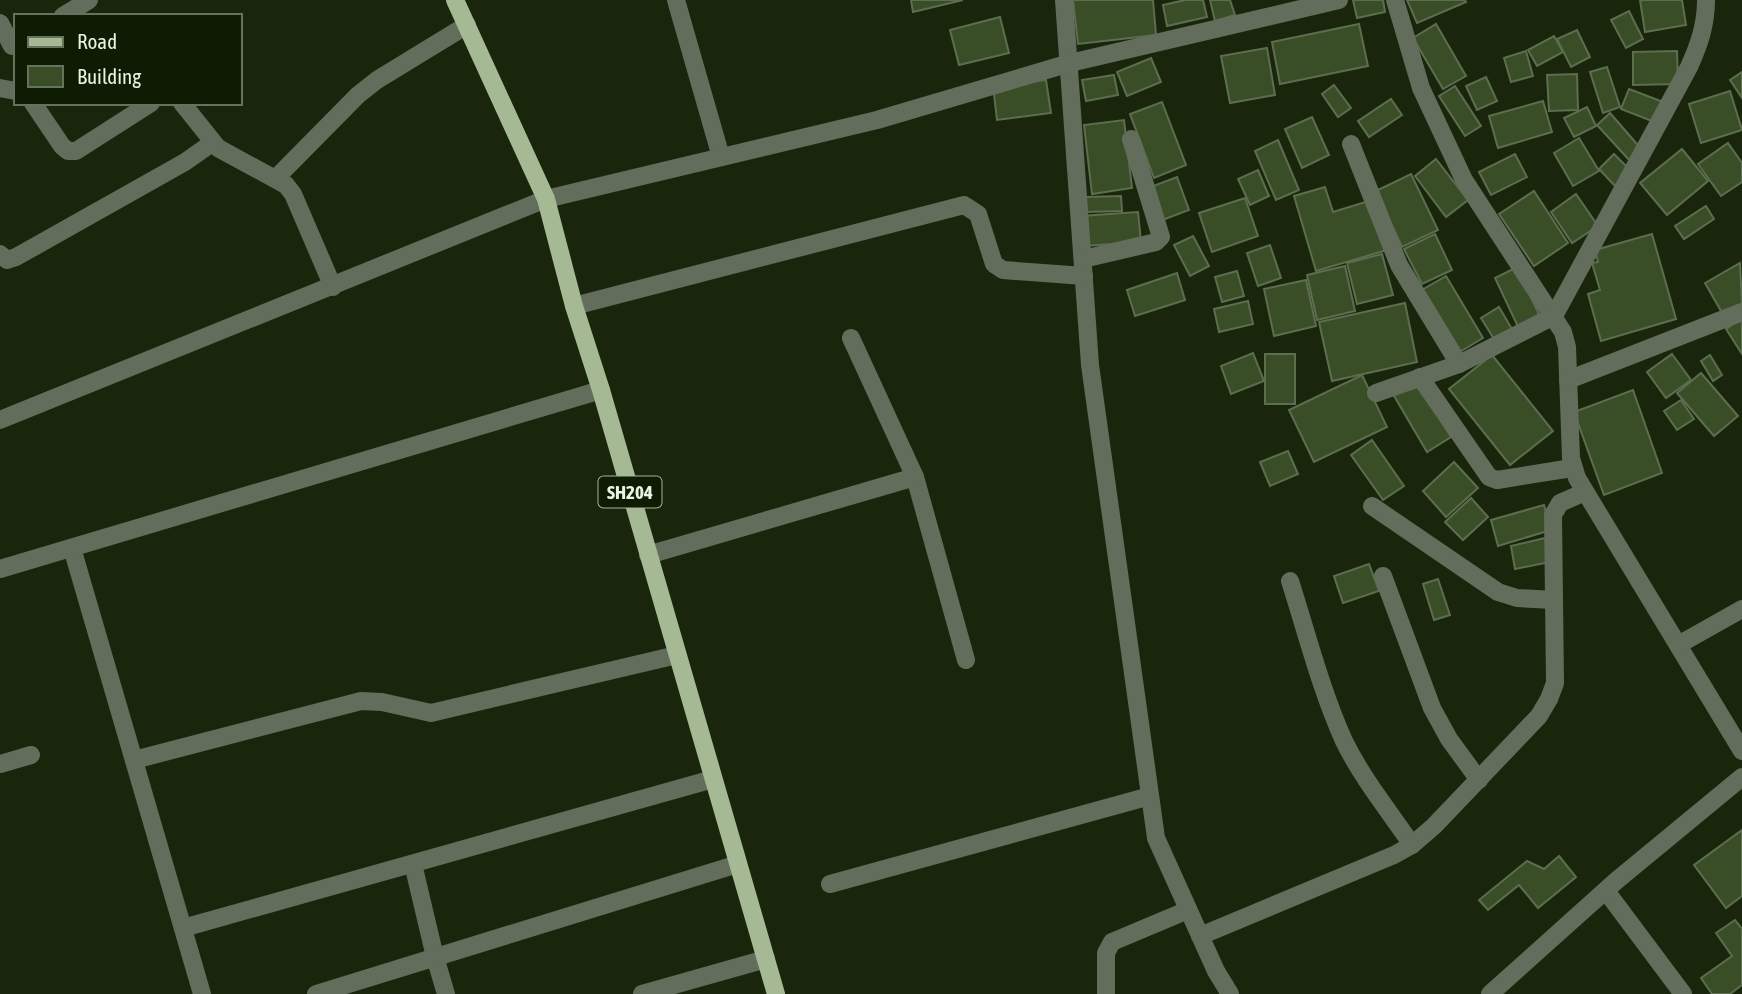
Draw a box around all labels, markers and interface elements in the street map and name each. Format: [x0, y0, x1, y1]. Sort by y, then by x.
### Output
legend [14, 14, 242, 105]
text: Road [77, 29, 117, 53]
text: Building [77, 64, 141, 88]
road number: SH204 [598, 477, 662, 508]

